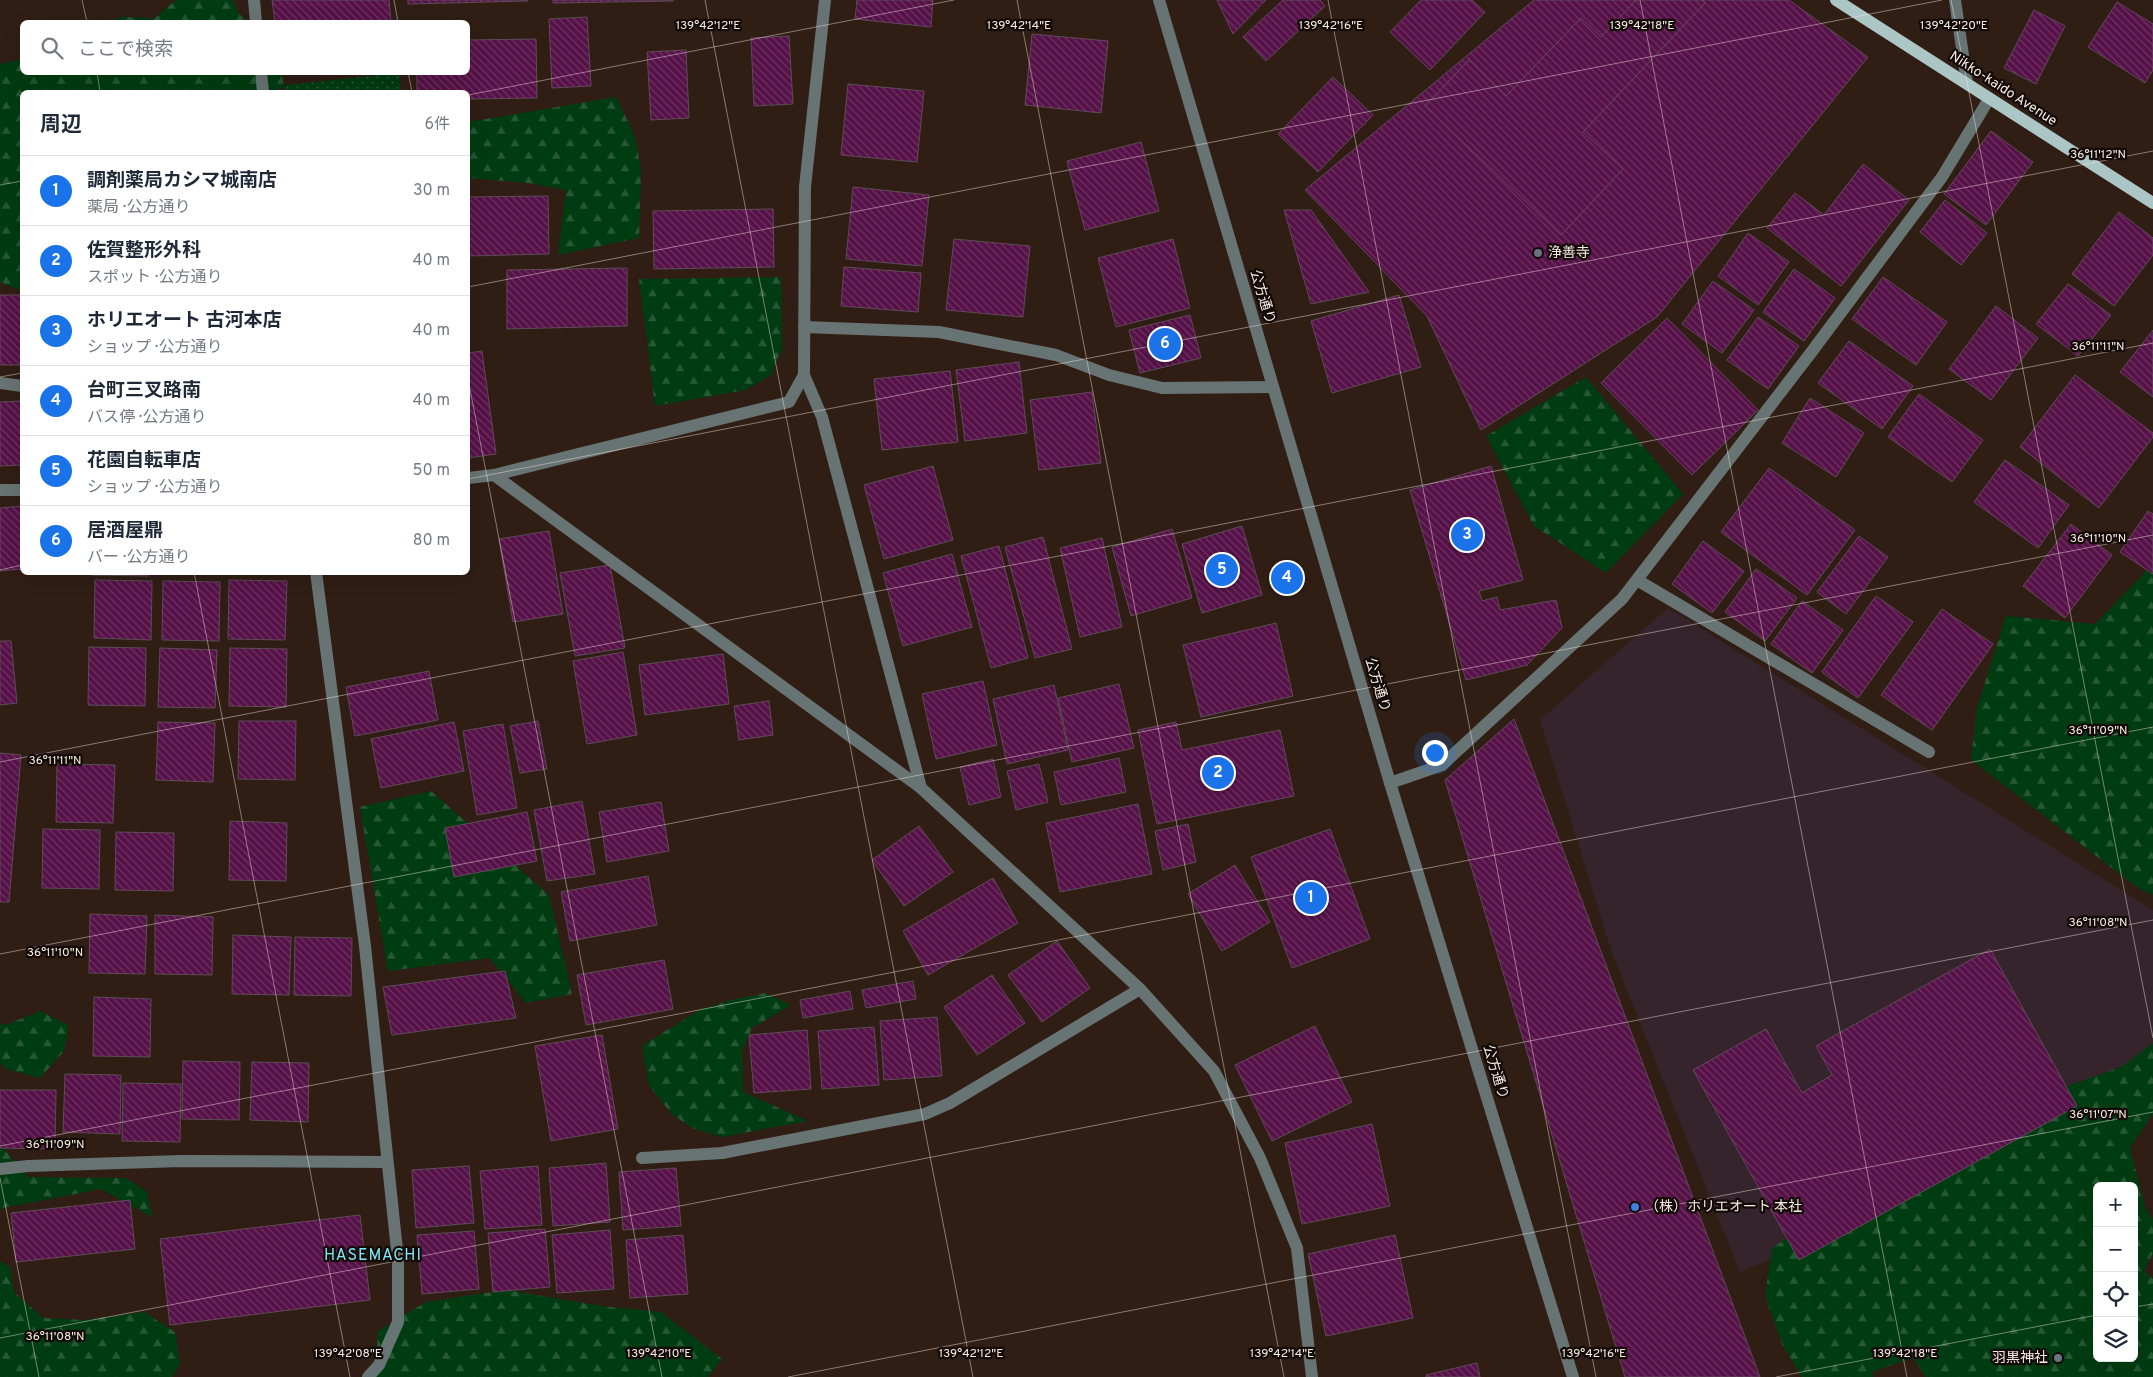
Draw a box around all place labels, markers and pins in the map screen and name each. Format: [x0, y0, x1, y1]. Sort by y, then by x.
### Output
place label: 浄善寺 [1548, 245, 1590, 262]
marker: 浄善寺 [1532, 247, 1544, 259]
pin: 6 [1149, 325, 1181, 363]
pin: 3 [1451, 516, 1483, 554]
pin: 5 [1206, 551, 1238, 589]
pin: 4 [1271, 559, 1303, 597]
pin: 2 [1202, 754, 1234, 792]
pin: 1 [1295, 879, 1327, 917]
place label: （株）ホリエオート 本社 [1645, 1199, 1802, 1216]
marker: （株）ホリエオート 本社 [1629, 1201, 1641, 1213]
place label: 羽黒神社 [1992, 1350, 2048, 1367]
marker: 羽黒神社 [2052, 1352, 2064, 1364]

